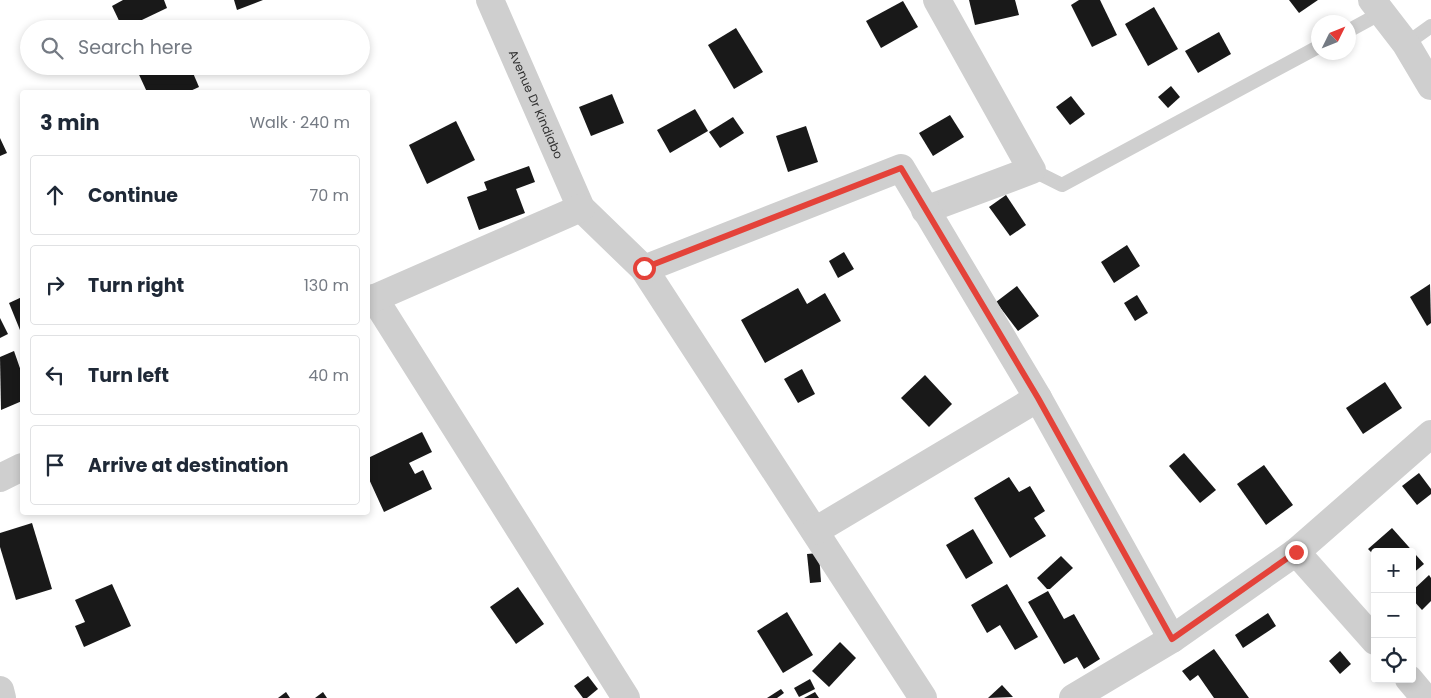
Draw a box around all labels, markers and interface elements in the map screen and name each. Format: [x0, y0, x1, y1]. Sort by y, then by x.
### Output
north arrow [1311, 15, 1356, 60]
search box [20, 20, 370, 75]
icon: search [38, 34, 66, 62]
text: Search here [78, 34, 192, 61]
street label: Avenue Dr Kindiabo [505, 47, 568, 162]
text: 3 min [40, 108, 100, 137]
text: Walk · 240 m [249, 111, 350, 134]
icon: ahead [41, 181, 69, 209]
text: Continue [88, 182, 178, 209]
text: 70 m [309, 184, 349, 207]
route start [633, 257, 656, 280]
icon: right [41, 271, 69, 299]
text: Turn right [88, 272, 184, 299]
text: 130 m [304, 274, 349, 297]
icon: left [41, 361, 69, 389]
text: Turn left [88, 362, 169, 389]
text: 40 m [308, 364, 349, 387]
icon: arrive [41, 451, 69, 479]
text: Arrive at destination [88, 452, 289, 479]
route end [1285, 541, 1308, 564]
map controls [1371, 548, 1416, 683]
button: + [1371, 548, 1416, 593]
button: − [1371, 593, 1416, 638]
button: locate [1371, 638, 1416, 683]

